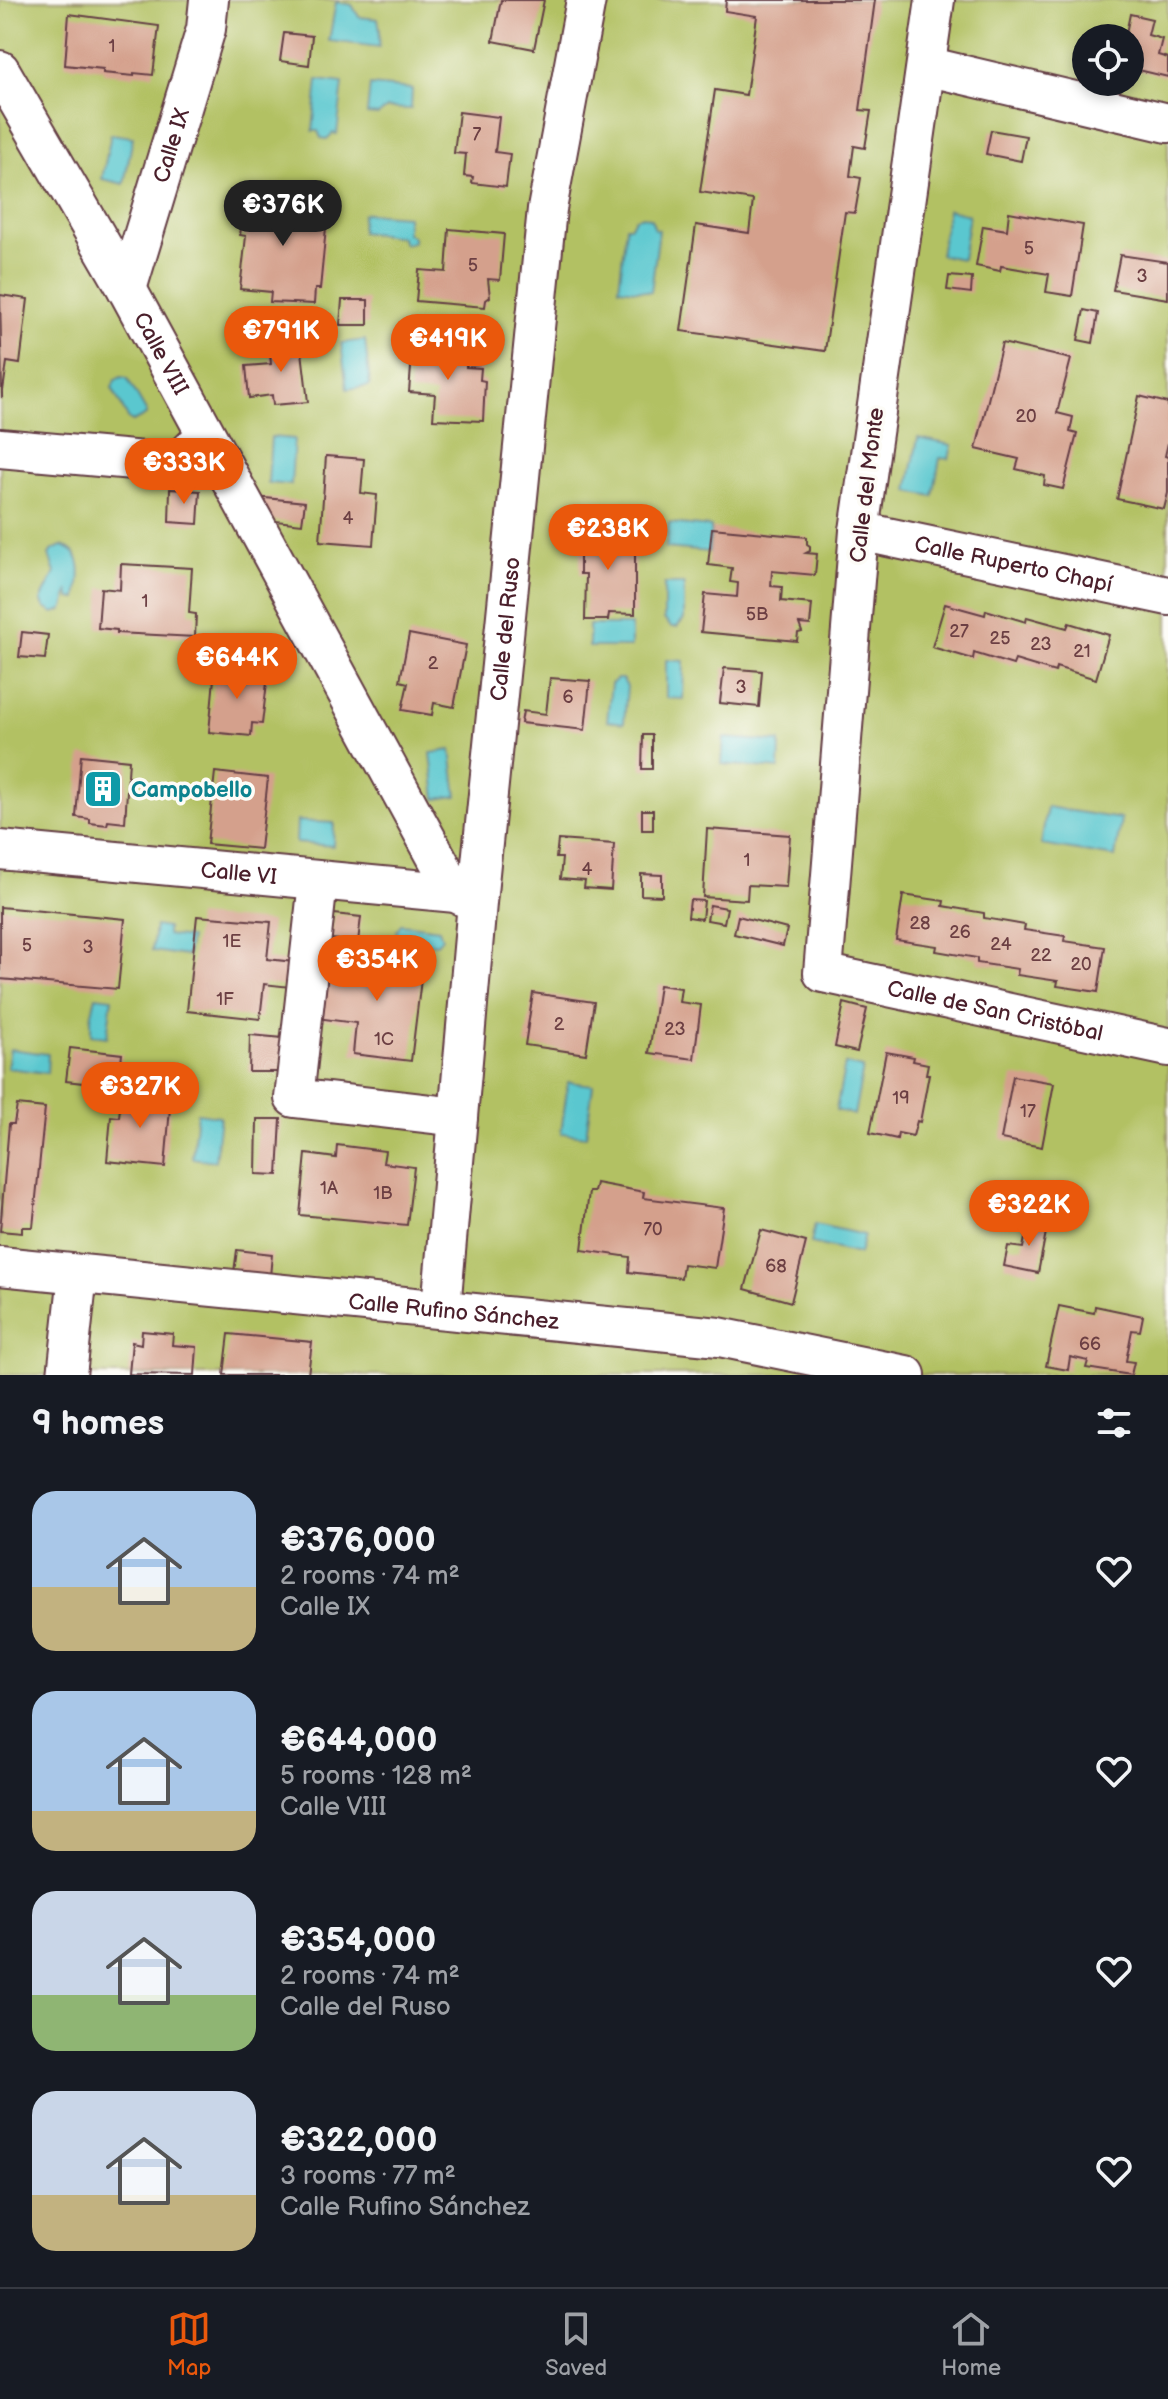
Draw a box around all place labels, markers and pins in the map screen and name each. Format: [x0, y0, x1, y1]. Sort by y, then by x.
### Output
pin: €376K [227, 180, 339, 248]
pin: €791K [225, 306, 337, 374]
pin: €419K [392, 314, 504, 382]
pin: €333K [128, 438, 240, 506]
pin: €238K [552, 504, 664, 572]
pin: €644K [181, 633, 293, 701]
building icon: Campobello [82, 768, 124, 810]
place label: Campobello [131, 777, 252, 804]
pin: €354K [321, 935, 433, 1003]
pin: €327K [84, 1062, 196, 1130]
pin: €322K [973, 1180, 1085, 1248]

